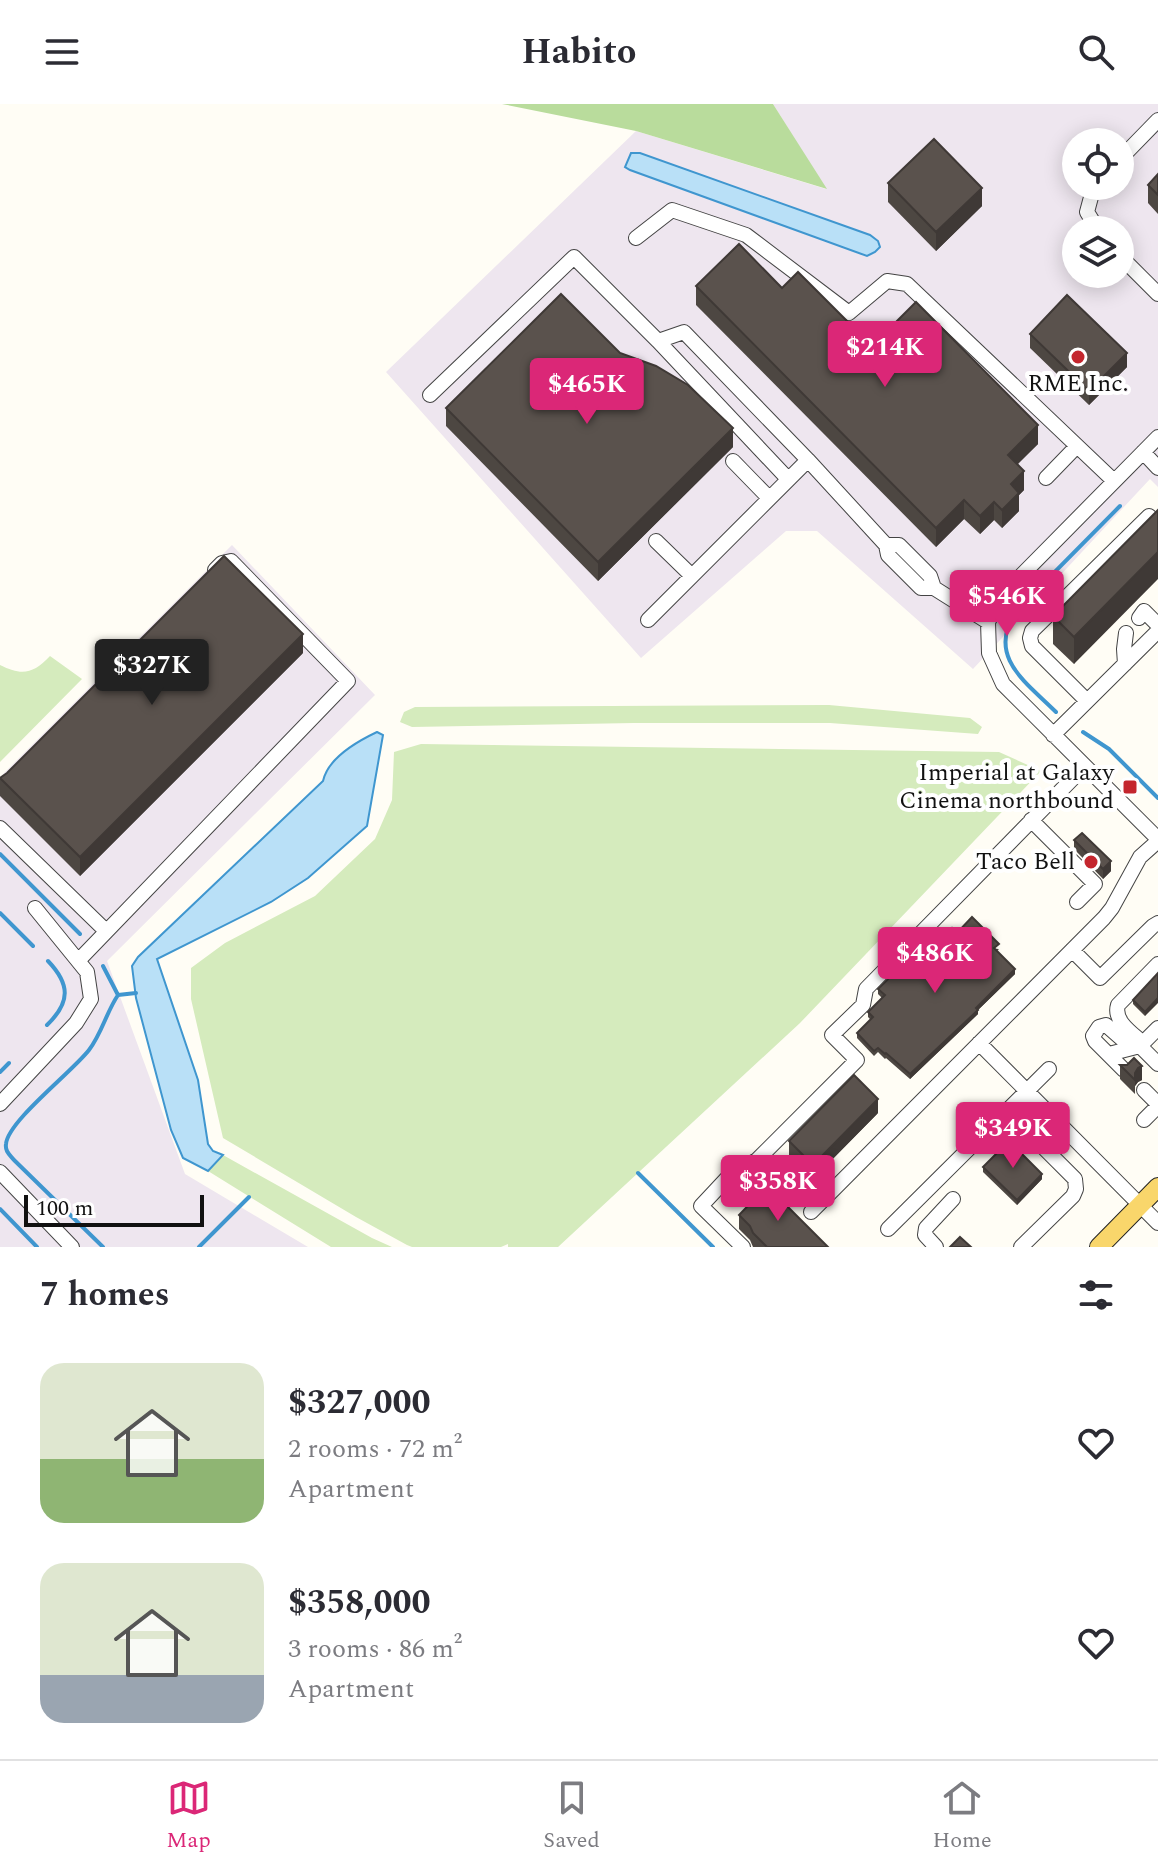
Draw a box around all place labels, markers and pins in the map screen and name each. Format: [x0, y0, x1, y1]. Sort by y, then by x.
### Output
pin: $214K [829, 321, 941, 389]
marker: RME Inc. [1069, 348, 1087, 366]
pin: $465K [531, 358, 643, 426]
place label: RME Inc. [1027, 366, 1129, 402]
pin: $546K [951, 570, 1063, 638]
pin: $327K [96, 639, 208, 707]
place label: Imperial at Galaxy Cinema northbound [899, 755, 1115, 819]
marker: Imperial at Galaxy Cinema northbound [1121, 778, 1139, 796]
place label: Taco Bell [976, 844, 1075, 880]
marker: Taco Bell [1082, 853, 1100, 871]
pin: $486K [879, 927, 991, 995]
pin: $349K [957, 1102, 1069, 1170]
pin: $358K [722, 1155, 834, 1223]

